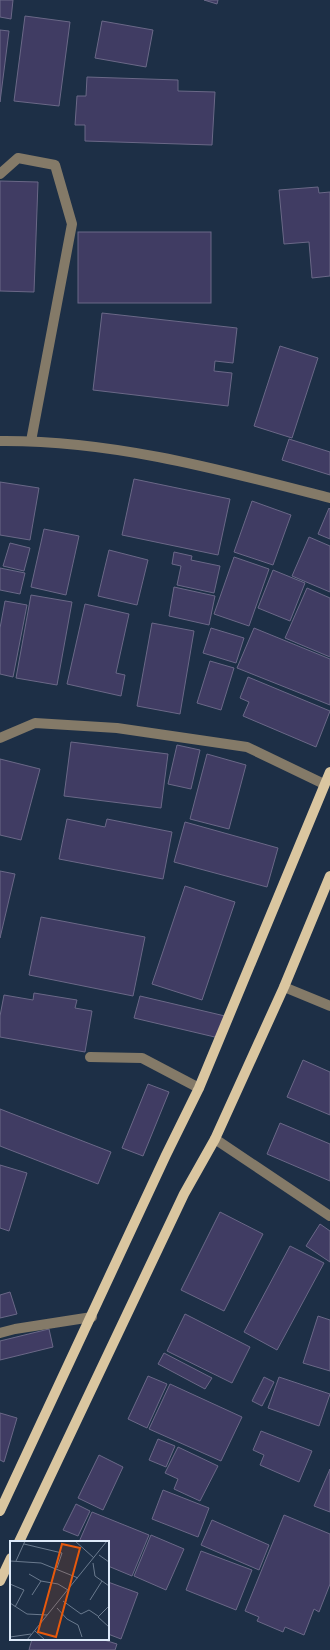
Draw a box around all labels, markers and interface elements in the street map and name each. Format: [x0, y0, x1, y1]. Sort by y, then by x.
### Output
inset map [10, 1541, 109, 1640]

